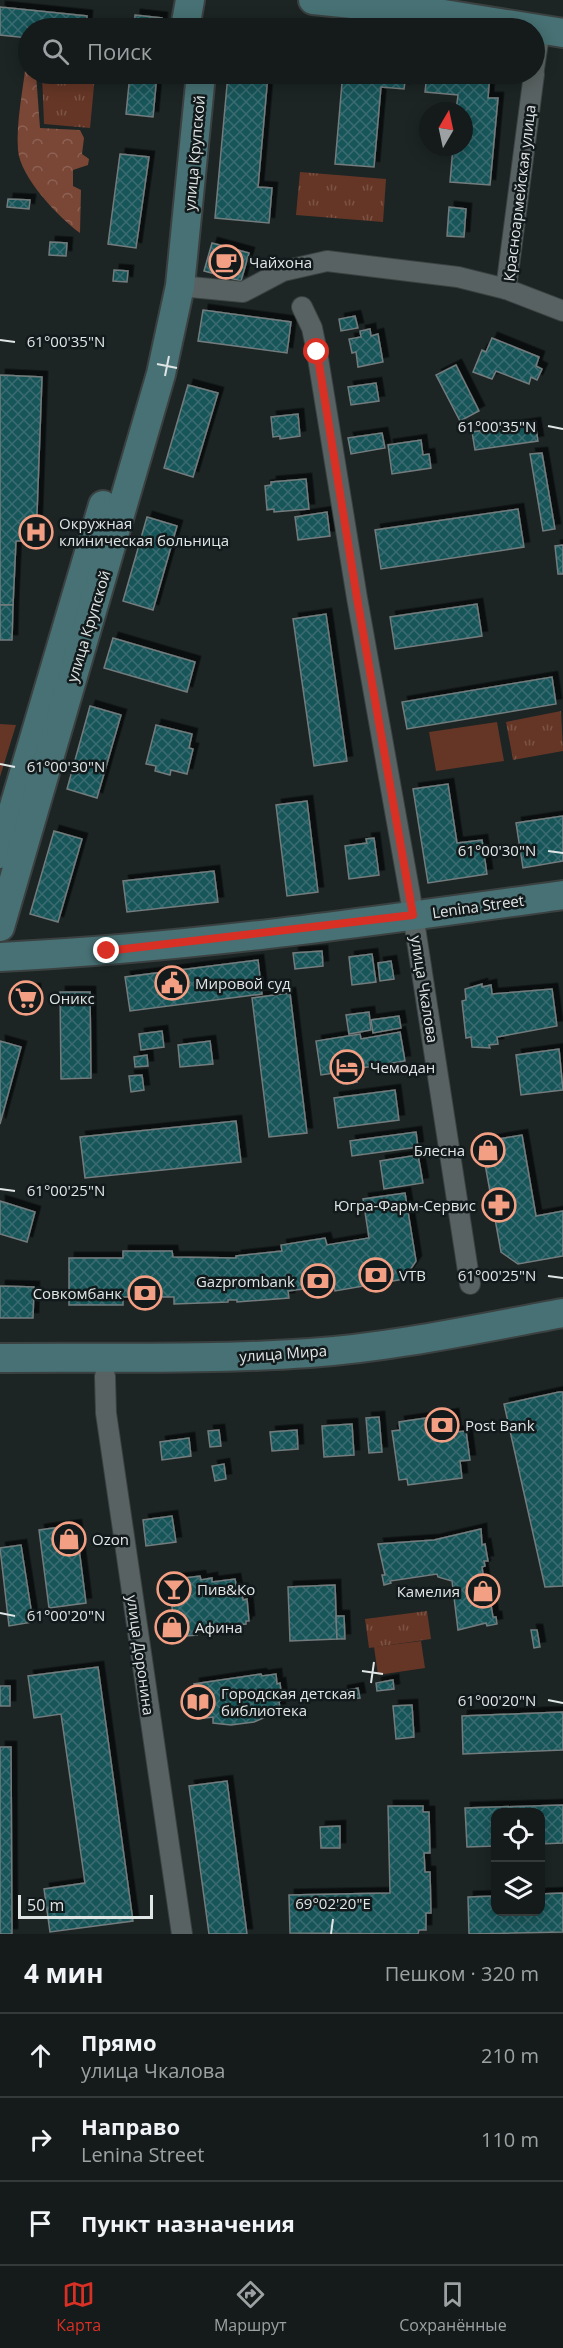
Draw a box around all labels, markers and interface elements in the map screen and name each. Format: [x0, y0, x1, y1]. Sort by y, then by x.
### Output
search box [18, 18, 545, 84]
icon: search [39, 35, 72, 68]
text: Поиск [87, 36, 152, 66]
street label: улица Крупской [179, 94, 209, 212]
north arrow [419, 102, 473, 156]
street label: Красноармейская улица [498, 104, 540, 282]
cafe icon: Чайхона [208, 244, 244, 280]
place label: Чайхона [249, 252, 312, 272]
text: 61°00'35"N [27, 331, 105, 351]
route start [303, 338, 329, 364]
text: 61°00'35"N [458, 416, 536, 436]
place label: Окружная клиническая больница [59, 513, 229, 550]
hospital icon: Окружная клиническая больница [18, 514, 54, 550]
street label: улица Крупской [61, 568, 115, 684]
text: 61°00'30"N [27, 756, 105, 776]
text: 61°00'30"N [458, 840, 536, 860]
street label: Lenina Street [431, 890, 525, 922]
street label: улица Чкалова [407, 934, 443, 1044]
route end [93, 937, 119, 963]
public building icon: Мировой суд [154, 965, 190, 1001]
place label: Мировой суд [195, 973, 291, 993]
supermarket icon: Оникс [8, 980, 44, 1016]
place label: Оникс [49, 988, 95, 1008]
hotel icon: Чемодан [329, 1049, 365, 1085]
place label: Чемодан [370, 1057, 435, 1077]
shop icon: Блесна [470, 1132, 506, 1168]
place label: Блесна [414, 1140, 465, 1160]
text: 61°00'25"N [27, 1180, 105, 1200]
pharmacy icon: Югра-Фарм-Сервис [481, 1187, 517, 1223]
place label: Югра-Фарм-Сервис [334, 1195, 476, 1215]
bank icon: VTB [358, 1257, 394, 1293]
bank icon: Gazprombank [300, 1263, 336, 1299]
place label: VTB [399, 1265, 426, 1285]
text: 61°00'25"N [458, 1265, 536, 1285]
place label: Gazprombank [196, 1271, 295, 1291]
bank icon: Совкомбанк [127, 1275, 163, 1311]
place label: Совкомбанк [33, 1283, 122, 1303]
street label: улица Мира [239, 1340, 327, 1366]
bank icon: Post Bank [424, 1407, 460, 1443]
place label: Post Bank [465, 1415, 535, 1435]
shop icon: Ozon [51, 1521, 87, 1557]
place label: Ozon [92, 1529, 129, 1549]
bar icon: Пив&Ко [156, 1571, 192, 1607]
shop icon: Камелия [465, 1573, 501, 1609]
place label: Пив&Ко [197, 1579, 255, 1599]
place label: Камелия [397, 1581, 460, 1601]
street label: улица Доронина [123, 1593, 159, 1717]
text: 61°00'20"N [27, 1605, 105, 1625]
shop icon: Афина [154, 1609, 190, 1645]
place label: Афина [195, 1617, 243, 1637]
place label: Городская детская библиотека [221, 1683, 356, 1720]
library icon: Городская детская библиотека [180, 1684, 216, 1720]
text: 61°00'20"N [458, 1690, 536, 1710]
map controls [491, 1808, 545, 1916]
button: locate [491, 1808, 545, 1862]
button: layers [491, 1862, 545, 1916]
scale bar [18, 1892, 153, 1920]
text: 69°02'20"E [295, 1893, 371, 1913]
text: 50 m [27, 1894, 64, 1916]
text: 4 мин [24, 1955, 104, 1991]
text: Пешком · 320 m [385, 1960, 539, 1987]
text: Прямо [81, 2027, 157, 2057]
icon: ahead [24, 2039, 57, 2072]
text: 210 m [481, 2042, 539, 2069]
text: улица Чкалова [81, 2057, 225, 2084]
text: Направо [81, 2111, 180, 2141]
icon: right [24, 2123, 57, 2156]
text: 110 m [481, 2126, 539, 2153]
text: Lenina Street [81, 2141, 204, 2168]
icon: arrive [24, 2207, 57, 2240]
text: Пункт назначения [81, 2208, 295, 2238]
tab: Карта [56, 2278, 101, 2336]
tab: Маршрут [214, 2278, 287, 2336]
tab: Сохранённые [399, 2278, 507, 2336]

